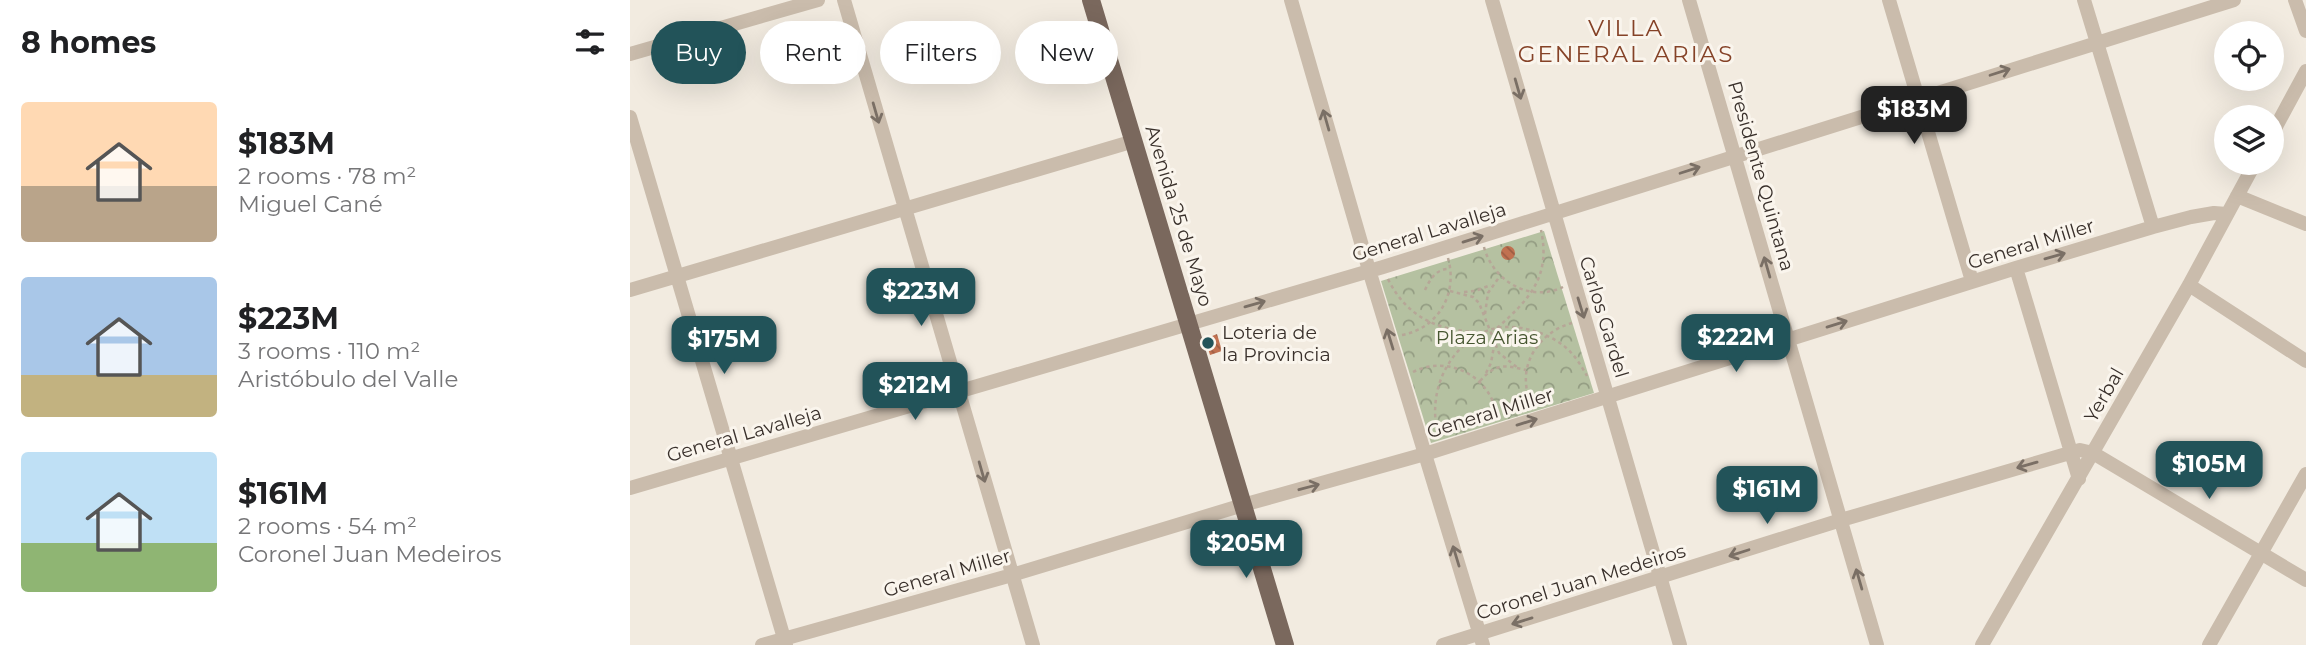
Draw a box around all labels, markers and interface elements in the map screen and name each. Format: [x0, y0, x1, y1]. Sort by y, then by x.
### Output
district label: VILLA GENERAL ARIAS [1518, 14, 1734, 68]
chip: Buy [651, 21, 746, 84]
chip: Rent [760, 21, 866, 84]
chip: Filters [880, 21, 1001, 84]
chip: New [1015, 21, 1118, 84]
map controls [2214, 21, 2284, 175]
button: locate [2214, 21, 2284, 91]
icon: filters [571, 23, 609, 61]
text: 8 homes [21, 24, 156, 61]
one-way arrow [1989, 65, 2011, 78]
one-way arrow [1512, 78, 1525, 100]
street label: Presidente Quintana [1723, 78, 1799, 274]
pin: $183M [1865, 86, 1963, 146]
text: $183M [1877, 95, 1951, 123]
one-way arrow [871, 101, 884, 123]
button: layers [2214, 105, 2284, 175]
one-way arrow [1319, 109, 1332, 132]
street label: Avenida 25 de Mayo [1140, 123, 1218, 310]
text: $183M [238, 125, 335, 162]
icon: home [77, 130, 161, 214]
text: 2 rooms · 78 m² [238, 162, 416, 190]
one-way arrow [1679, 163, 1701, 176]
text: Miguel Cané [238, 190, 383, 218]
street label: General Lavalleja [1349, 198, 1509, 266]
street label: General Miller [1965, 214, 2097, 274]
one-way arrow [1462, 232, 1484, 245]
one-way arrow [2043, 249, 2065, 262]
street label: Carlos Gardel [1575, 253, 1633, 381]
one-way arrow [1760, 256, 1773, 278]
pin: $223M [872, 268, 970, 328]
text: $223M [882, 277, 960, 305]
one-way arrow [1576, 296, 1589, 318]
one-way arrow [1243, 297, 1266, 310]
text: $223M [238, 300, 339, 337]
icon: home [77, 305, 161, 389]
pin: $222M [1687, 314, 1785, 374]
pin: $175M [675, 316, 773, 376]
one-way arrow [1826, 316, 1848, 329]
place label: Loteria de la Provincia [1222, 321, 1331, 366]
text: $222M [1697, 323, 1775, 351]
text: $175M [688, 325, 760, 353]
park label: Plaza Arias [1436, 326, 1538, 349]
one-way arrow [1382, 328, 1395, 350]
marker: Loteria de la Provincia [1200, 335, 1216, 351]
text: 3 rooms · 110 m² [238, 337, 420, 365]
pin: $212M [866, 362, 964, 422]
street label: Yerbal [2079, 364, 2129, 426]
text: Aristóbulo del Valle [238, 365, 458, 393]
text: $212M [879, 371, 951, 399]
street label: General Miller [1424, 383, 1556, 443]
street label: General Lavalleja [664, 401, 824, 467]
one-way arrow [1516, 414, 1538, 427]
pin: $105M [2160, 442, 2258, 501]
text: $105M [2172, 450, 2246, 478]
one-way arrow [976, 460, 989, 483]
one-way arrow [2016, 460, 2038, 473]
pin: $161M [1718, 466, 1816, 526]
text: $161M [238, 475, 328, 512]
text: $161M [1732, 475, 1802, 503]
icon: home [77, 480, 161, 564]
one-way arrow [1297, 480, 1320, 493]
text: 2 rooms · 54 m² [238, 512, 417, 540]
pin: $205M [1197, 520, 1295, 580]
text: $205M [1206, 529, 1286, 557]
street label: Coronel Juan Medeiros [1474, 539, 1688, 625]
text: Coronel Juan Medeiros [238, 540, 501, 568]
street label: General Miller [881, 544, 1013, 602]
one-way arrow [1448, 545, 1461, 567]
one-way arrow [1728, 547, 1750, 560]
one-way arrow [1851, 569, 1864, 591]
one-way arrow [1511, 615, 1533, 628]

